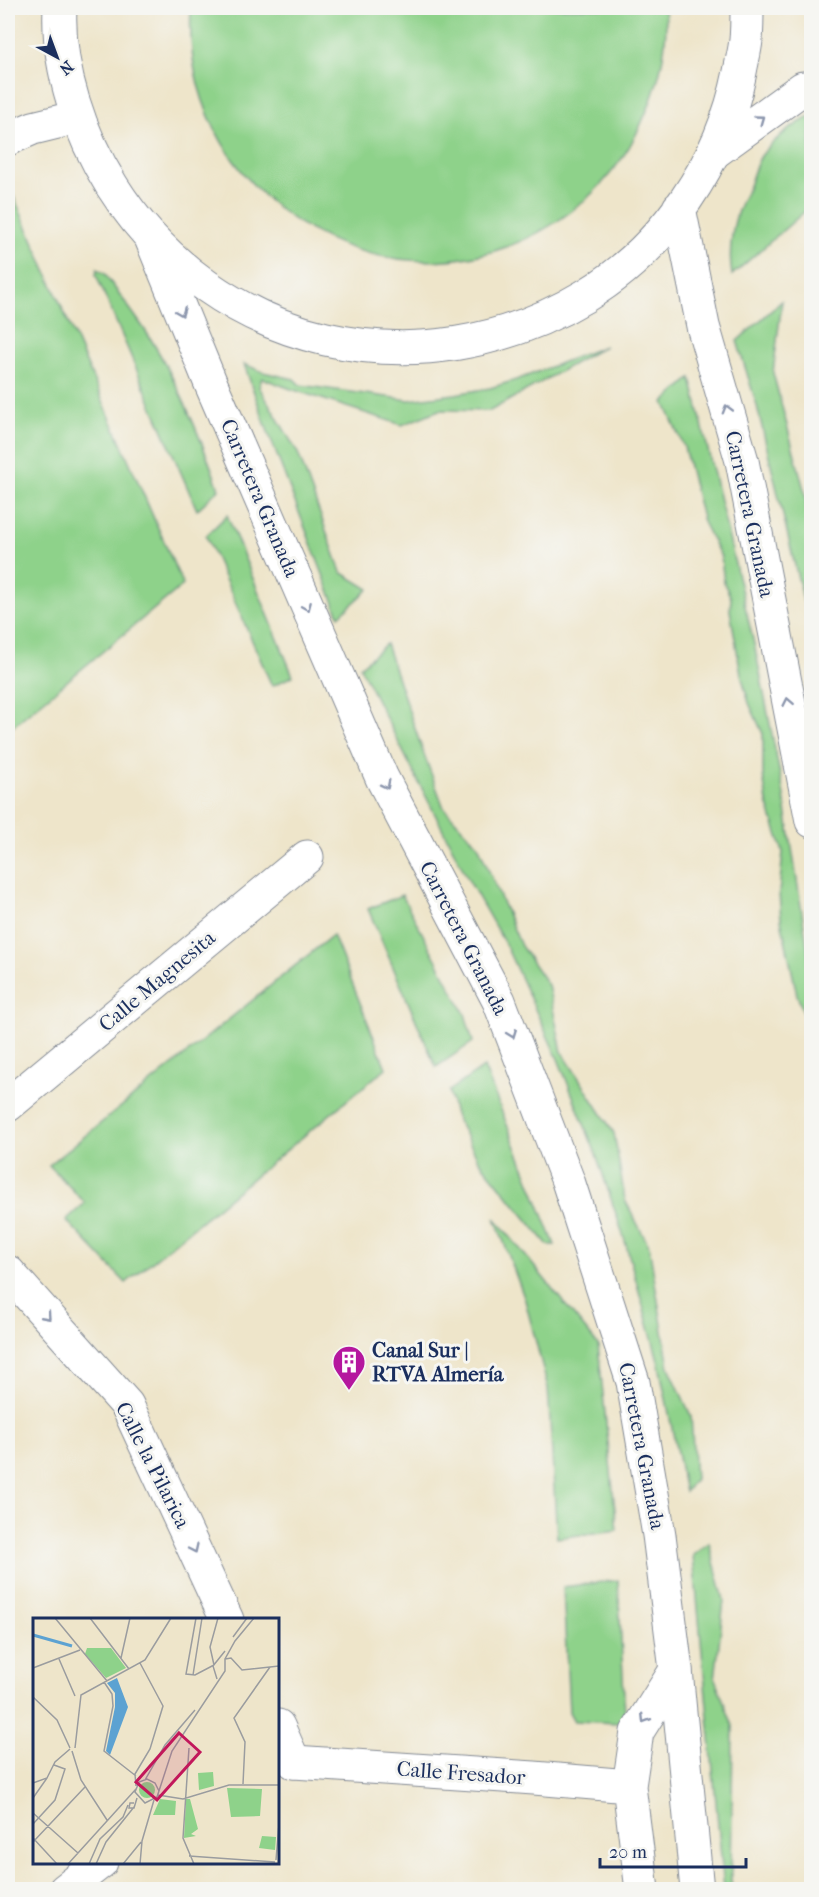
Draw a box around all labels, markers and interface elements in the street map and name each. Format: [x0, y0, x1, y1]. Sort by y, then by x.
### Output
north arrow [27, 27, 87, 87]
text: N [55, 57, 77, 80]
one-way arrow [754, 115, 765, 126]
one-way arrow [174, 305, 186, 316]
one-way arrow [722, 404, 734, 415]
street label: Carretera Granada [216, 415, 304, 581]
street label: Carretera Granada [721, 429, 779, 600]
one-way arrow [300, 601, 312, 612]
one-way arrow [782, 698, 795, 708]
one-way arrow [379, 779, 390, 790]
street label: Carretera Granada [415, 857, 513, 1019]
street label: Calle Magnesita [94, 925, 220, 1036]
one-way arrow [504, 1028, 517, 1039]
one-way arrow [40, 1309, 51, 1320]
place label: Canal Sur | RTVA Almería [372, 1338, 505, 1386]
building icon: Canal Sur | RTVA Almería [331, 1344, 367, 1391]
street label: Carretera Granada [614, 1360, 670, 1532]
street label: Calle la Pilarica [111, 1398, 195, 1532]
one-way arrow [187, 1543, 199, 1554]
inset map [33, 1618, 279, 1864]
one-way arrow [641, 1713, 652, 1724]
street label: Calle Fresador [396, 1757, 526, 1789]
scale bar [600, 1831, 746, 1869]
text: 20 m [609, 1842, 647, 1863]

